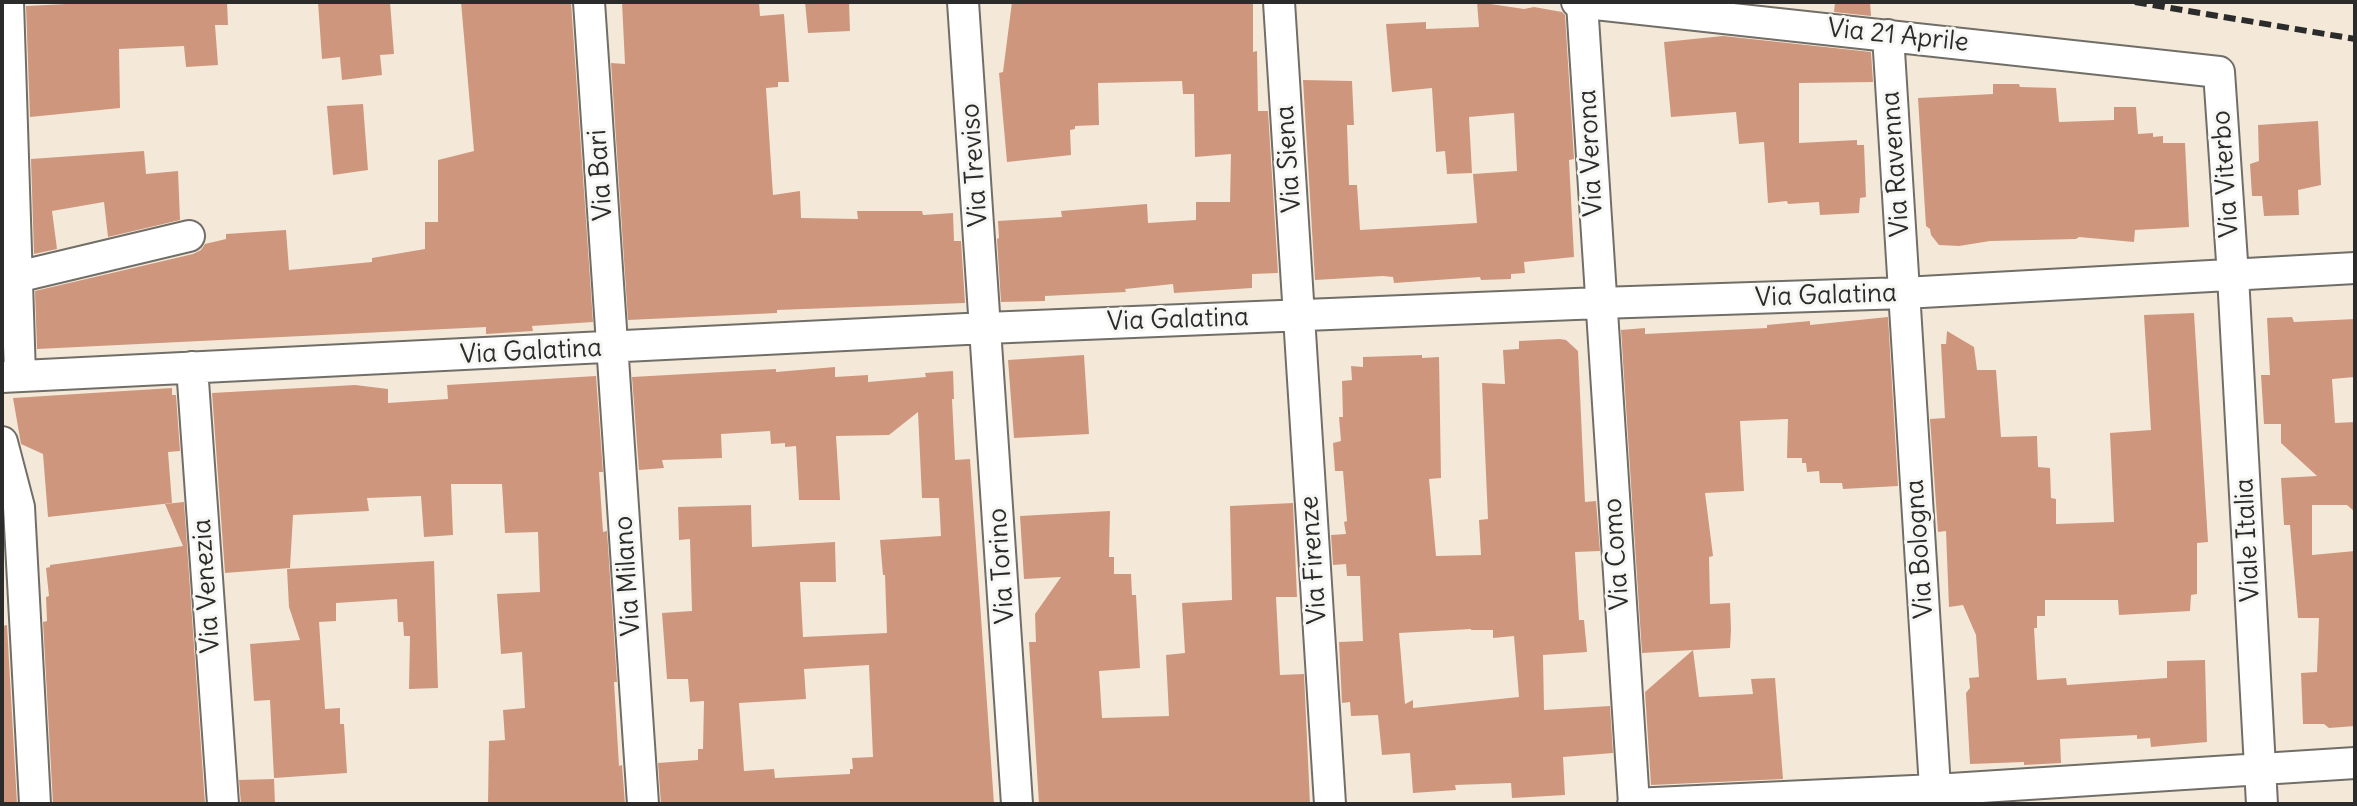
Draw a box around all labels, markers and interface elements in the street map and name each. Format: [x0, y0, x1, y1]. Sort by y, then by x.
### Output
street label: Via 21 Aprile [1826, 13, 1970, 59]
street label: Via Verona [1572, 89, 1610, 217]
street label: Via Ravenna [1875, 90, 1917, 238]
street label: Via Treviso [955, 102, 995, 228]
street label: Via Siena [1270, 104, 1308, 214]
street label: Via Viterbo [2206, 109, 2246, 239]
street label: Via Bari [582, 128, 620, 222]
street label: Via Galatina [1755, 278, 1897, 314]
street label: Via Galatina [1107, 302, 1249, 338]
street label: Via Galatina [459, 333, 603, 371]
street label: Viale Italia [2229, 477, 2267, 603]
street label: Via Bologna [1900, 478, 1940, 620]
street label: Via Firenze [1294, 495, 1334, 625]
street label: Via Como [1598, 497, 1636, 611]
street label: Via Torino [982, 507, 1022, 625]
street label: Via Milano [608, 515, 648, 637]
street label: Via Venezia [187, 518, 227, 654]

